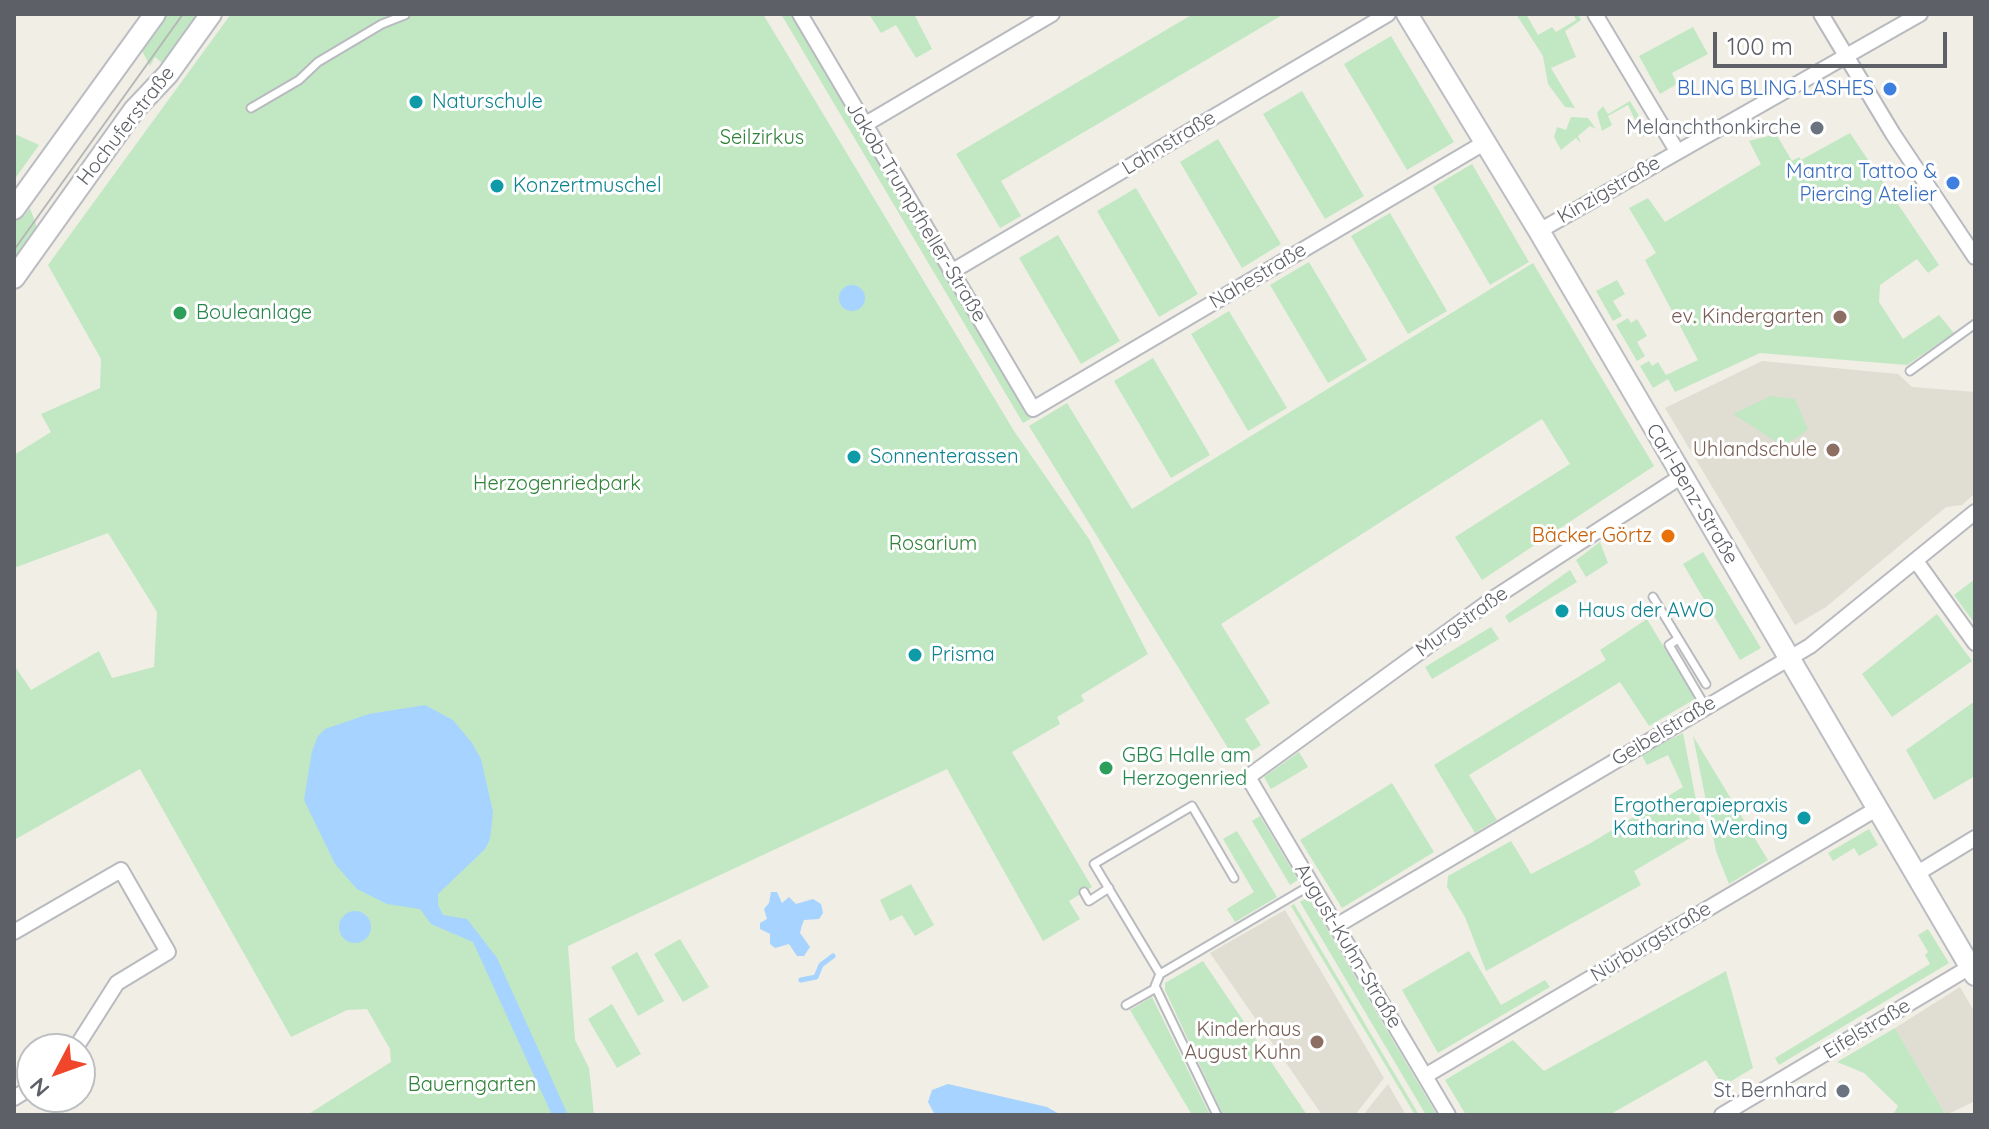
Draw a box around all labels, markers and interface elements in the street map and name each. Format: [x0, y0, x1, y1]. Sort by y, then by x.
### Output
scale bar [1717, 16, 1951, 66]
text: 100 m [1727, 31, 1793, 61]
street label: Hochuferstraße [72, 62, 180, 190]
place label: BLING BLING LASHES [1677, 77, 1874, 101]
marker: BLING BLING LASHES [1881, 80, 1899, 98]
place label: Naturschule [432, 90, 543, 114]
marker: Naturschule [407, 93, 425, 111]
street label: Jakob-Trumpfheller-Straße [841, 97, 991, 327]
street label: Lahnstraße [1118, 106, 1220, 180]
place label: Melanchthonkirche [1626, 116, 1801, 140]
marker: Melanchthonkirche [1808, 119, 1826, 137]
park label: Seilzirkus [720, 126, 804, 150]
street label: Kinzigstraße [1553, 151, 1665, 229]
place label: Mantra Tattoo & Piercing Atelier [1786, 160, 1937, 207]
place label: Konzertmuschel [513, 174, 661, 198]
marker: Mantra Tattoo & Piercing Atelier [1944, 174, 1962, 192]
marker: Konzertmuschel [488, 177, 506, 195]
street label: Nahestraße [1205, 238, 1311, 314]
place label: Bouleanlage [196, 301, 312, 325]
marker: Bouleanlage [171, 304, 189, 322]
place label: ev. Kindergarten [1671, 305, 1824, 329]
marker: ev. Kindergarten [1831, 308, 1849, 326]
street label: Carl-Benz-Straße [1641, 419, 1743, 569]
place label: Uhlandschule [1693, 438, 1817, 462]
marker: Uhlandschule [1824, 441, 1842, 459]
place label: Sonnenterassen [870, 445, 1018, 469]
marker: Sonnenterassen [845, 448, 863, 466]
park label: Herzogenriedpark [473, 472, 641, 496]
place label: Bäcker Görtz [1532, 524, 1652, 548]
marker: Bäcker Görtz [1659, 527, 1677, 545]
park label: Rosarium [889, 532, 977, 556]
street label: Murgstraße [1411, 582, 1513, 662]
place label: Haus der AWO [1578, 599, 1714, 623]
marker: Haus der AWO [1553, 602, 1571, 620]
place label: Prisma [931, 643, 995, 667]
marker: Prisma [906, 646, 924, 664]
street label: Geibelstraße [1608, 691, 1720, 771]
place label: GBG Halle am Herzogenried [1122, 744, 1251, 791]
marker: GBG Halle am Herzogenried [1097, 759, 1115, 777]
place label: Ergotherapiepraxis Katharina Werding [1613, 794, 1788, 841]
marker: Ergotherapiepraxis Katharina Werding [1795, 809, 1813, 827]
street label: August-Kuhn-Straße [1289, 859, 1407, 1033]
street label: Nürburgstraße [1587, 897, 1715, 987]
street label: Eifelstraße [1819, 994, 1915, 1064]
place label: Kinderhaus August Kuhn [1184, 1018, 1301, 1065]
north arrow [16, 1033, 96, 1113]
marker: Kinderhaus August Kuhn [1308, 1033, 1326, 1051]
text: N [24, 1072, 55, 1103]
park label: Bauerngarten [408, 1073, 536, 1097]
place label: St. Bernhard [1713, 1079, 1827, 1103]
marker: St. Bernhard [1834, 1082, 1852, 1100]

